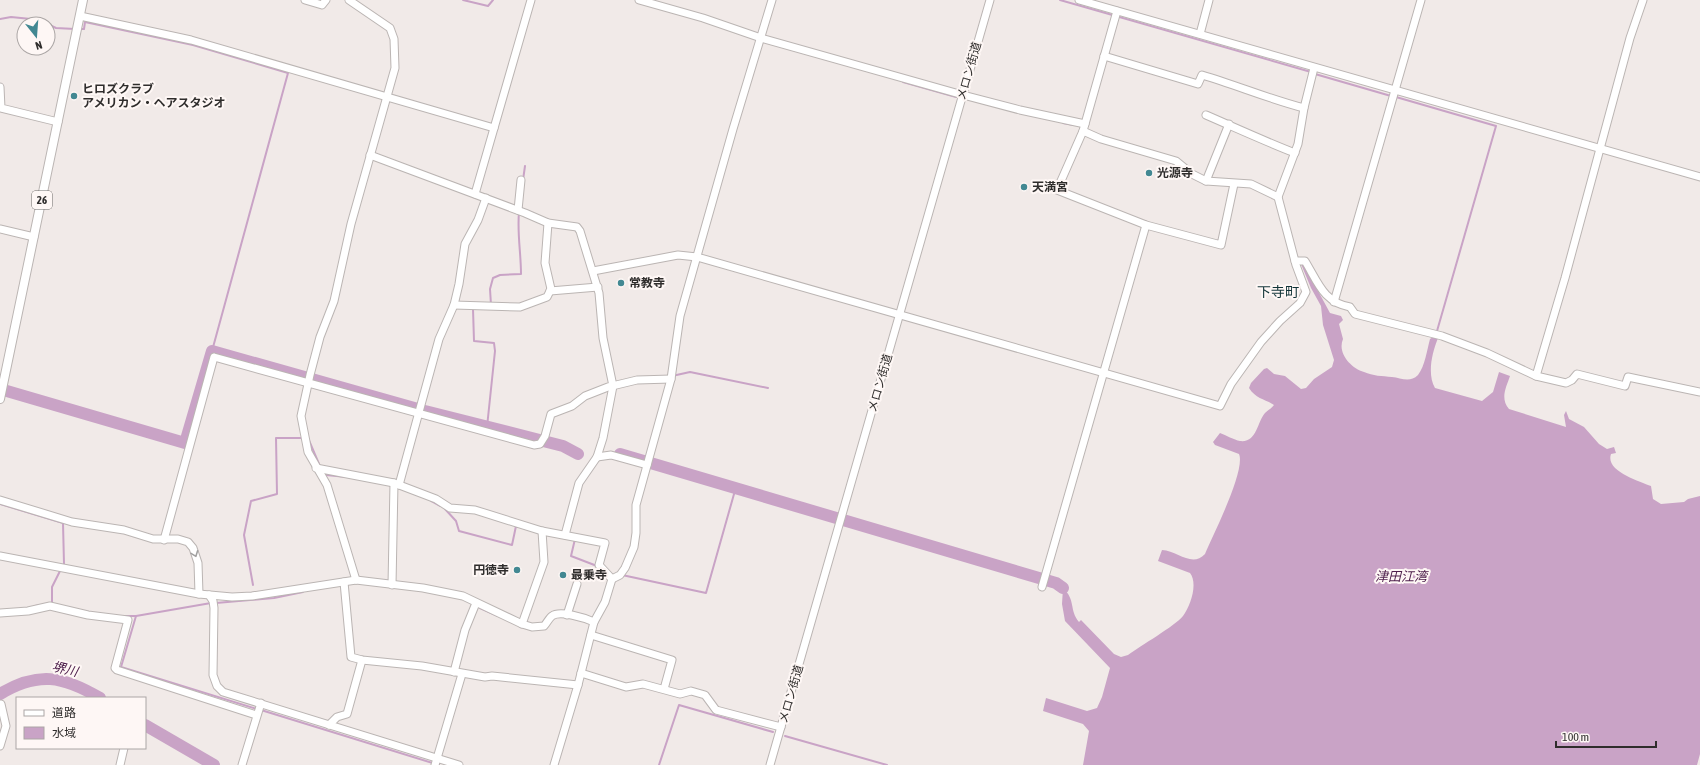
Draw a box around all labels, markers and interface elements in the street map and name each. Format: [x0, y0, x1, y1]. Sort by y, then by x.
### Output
north arrow [16, 16, 56, 56]
text: N [34, 39, 44, 52]
street label: メロン街道 [954, 40, 984, 102]
place label: ヒロズクラブ アメリカン・ヘアスタジオ [82, 82, 225, 110]
marker: ヒロズクラブ アメリカン・ヘアスタジオ [69, 91, 79, 101]
place label: 光源寺 [1157, 166, 1193, 180]
marker: 光源寺 [1144, 168, 1154, 178]
place label: 天満宮 [1032, 180, 1068, 194]
marker: 天満宮 [1019, 182, 1029, 192]
road number: 26 [32, 191, 52, 209]
place label: 常教寺 [629, 276, 665, 290]
marker: 常教寺 [616, 278, 626, 288]
district label: 下寺町 [1257, 284, 1299, 300]
street label: メロン街道 [865, 352, 895, 414]
one-way arrow [190, 551, 198, 558]
place label: 円徳寺 [473, 563, 509, 577]
marker: 円徳寺 [512, 565, 522, 575]
place label: 最乗寺 [571, 568, 607, 582]
water label: 津田江湾 [1375, 569, 1429, 584]
marker: 最乗寺 [558, 570, 568, 580]
water label: 堺川 [51, 659, 81, 680]
street label: メロン街道 [776, 663, 806, 725]
legend [16, 697, 146, 749]
text: 道路 [52, 706, 76, 720]
scale bar [1556, 723, 1656, 749]
text: 水域 [52, 726, 76, 740]
text: 100 m [1562, 730, 1589, 744]

